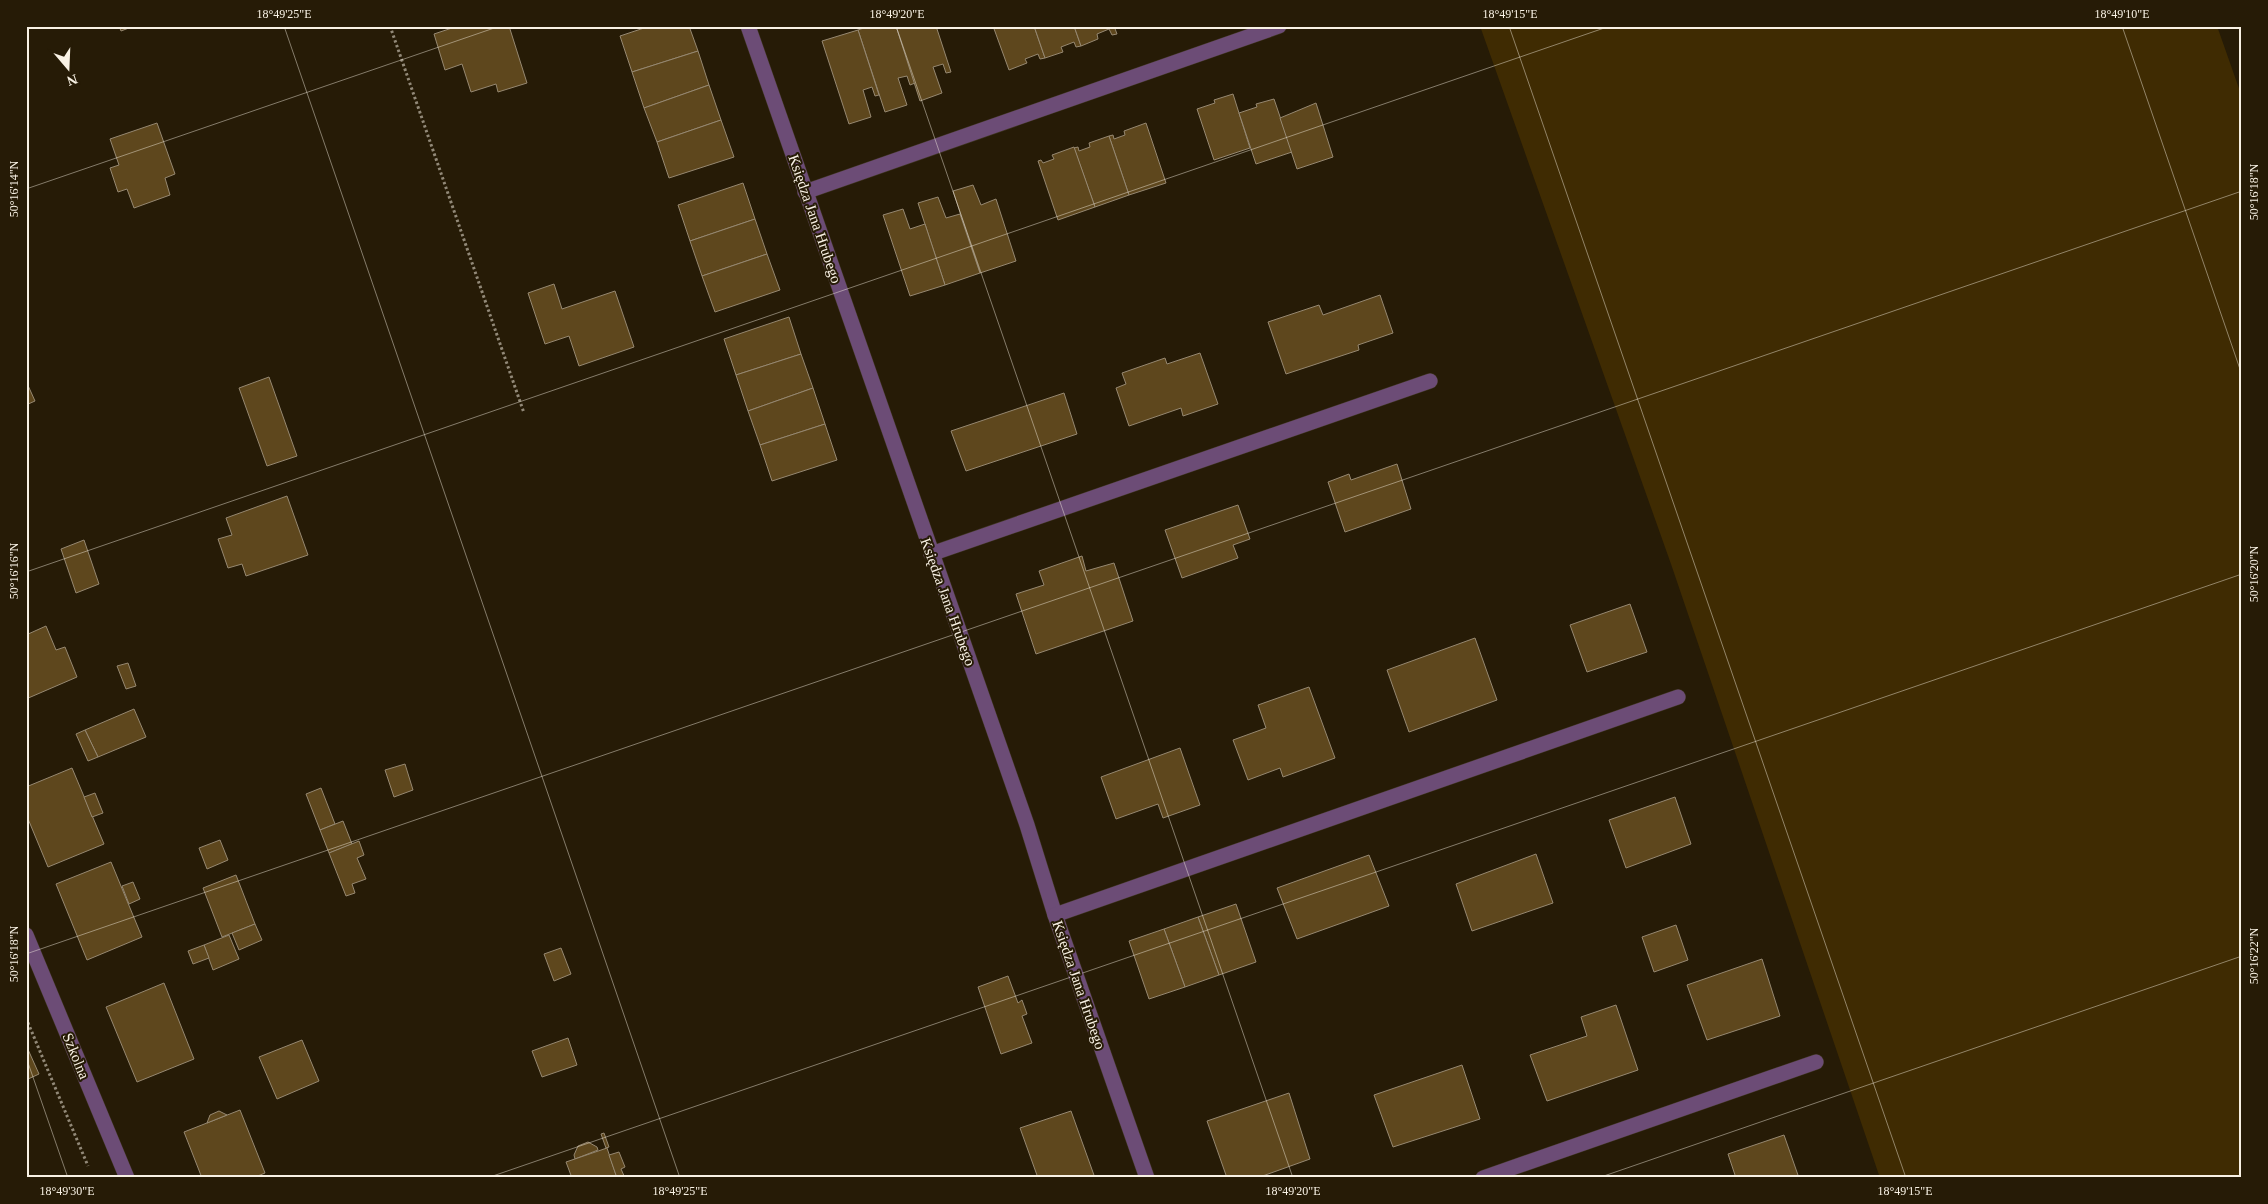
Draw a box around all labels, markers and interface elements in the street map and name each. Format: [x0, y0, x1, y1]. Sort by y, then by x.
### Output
text: 18°49'25"E [256, 7, 312, 21]
text: 18°49'20"E [869, 7, 925, 21]
text: 18°49'15"E [1482, 7, 1538, 21]
text: 18°49'10"E [2094, 7, 2150, 21]
north arrow [42, 42, 92, 92]
text: N [65, 71, 79, 89]
street label: Księdza Jana Hrubego [785, 153, 845, 285]
text: 50°16'14"N [7, 160, 21, 217]
text: 50°16'18"N [2247, 163, 2261, 220]
street label: Księdza Jana Hrubego [917, 536, 979, 668]
text: 50°16'16"N [7, 542, 21, 599]
text: 50°16'20"N [2247, 545, 2261, 602]
street label: Księdza Jana Hrubego [1049, 919, 1109, 1051]
text: 50°16'18"N [7, 925, 21, 982]
text: 50°16'22"N [2247, 927, 2261, 984]
street label: Szkolna [60, 1031, 93, 1082]
text: 18°49'30"E [39, 1184, 95, 1198]
text: 18°49'25"E [652, 1184, 708, 1198]
text: 18°49'20"E [1265, 1184, 1321, 1198]
text: 18°49'15"E [1877, 1184, 1933, 1198]

